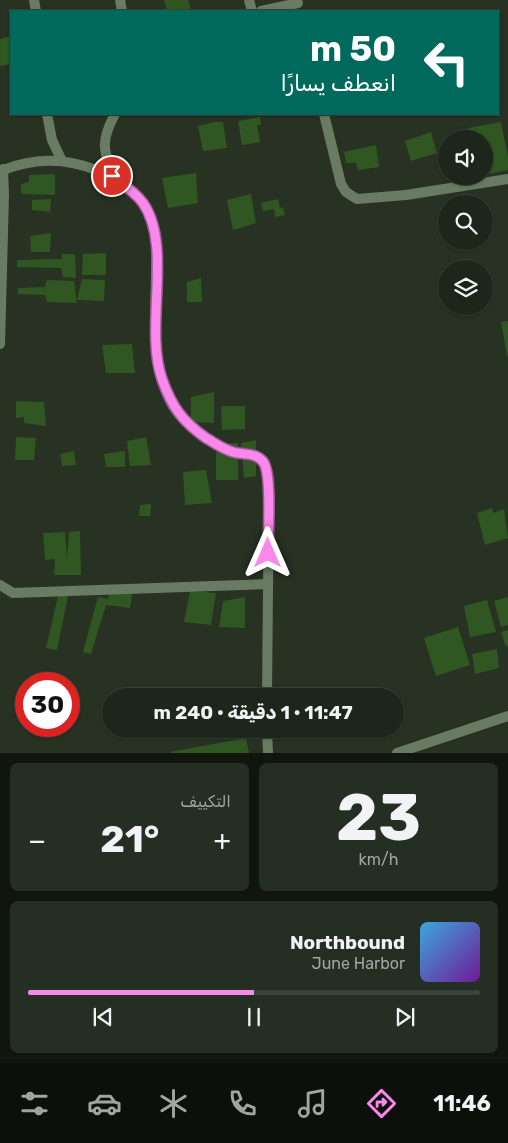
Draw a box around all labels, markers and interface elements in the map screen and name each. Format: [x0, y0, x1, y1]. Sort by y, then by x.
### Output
text: 50 m [310, 28, 396, 70]
icon: left [414, 30, 479, 95]
text: انعطف يسارًا [280, 70, 396, 97]
map controls [438, 130, 493, 315]
button: sound [438, 130, 493, 185]
pin [91, 155, 133, 197]
icon: arrive [98, 162, 126, 190]
button: search [438, 195, 493, 250]
button: layers [438, 260, 493, 315]
position arrow [241, 526, 293, 578]
speed limit sign: 30 [15, 672, 80, 737]
text: 11:47 · 1 دقيقة · 240 m [153, 701, 353, 724]
text: 23 [336, 779, 421, 856]
text: التكييف [180, 792, 231, 811]
text: 21° [100, 816, 159, 862]
text: − [28, 824, 46, 857]
text: + [214, 824, 231, 857]
text: km/h [359, 850, 398, 869]
text: Northbound [290, 931, 405, 954]
text: June Harbor [312, 954, 405, 973]
icon: previous [89, 1003, 117, 1031]
icon: pause [240, 1003, 268, 1031]
icon: next [391, 1003, 419, 1031]
icon: filters [17, 1086, 52, 1121]
icon: car [87, 1086, 122, 1121]
icon: climate [156, 1086, 191, 1121]
icon: phone [225, 1086, 260, 1121]
icon: music [295, 1086, 330, 1121]
icon: directions [364, 1086, 399, 1121]
text: 11:46 [433, 1090, 491, 1117]

